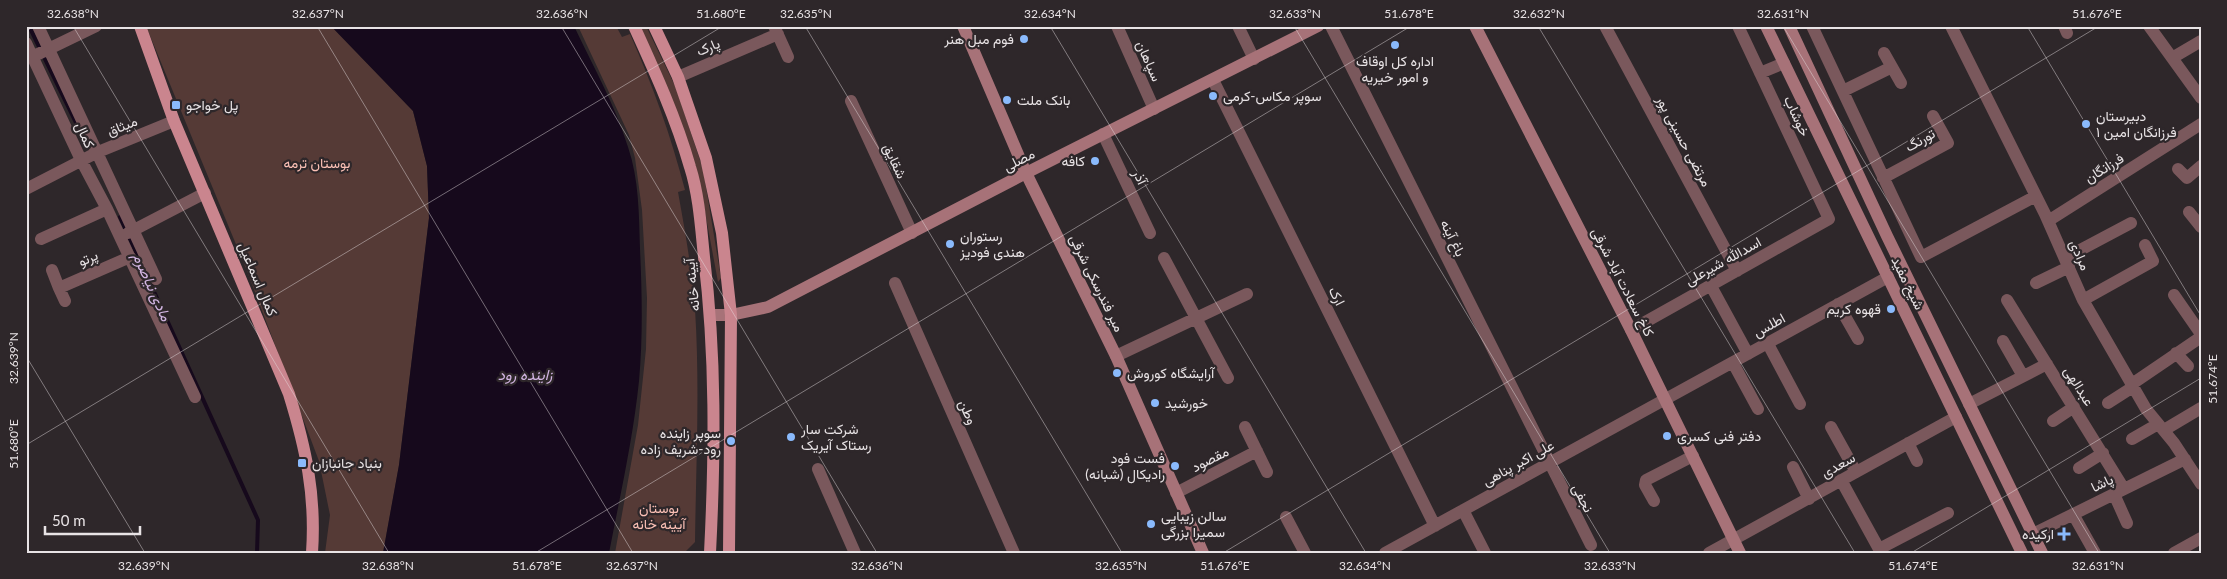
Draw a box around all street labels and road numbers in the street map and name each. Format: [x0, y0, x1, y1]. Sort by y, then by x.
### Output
street label: پارک [694, 34, 723, 61]
street label: سپاهان [1131, 38, 1166, 85]
street label: مرتضی حسینی پور [1651, 91, 1716, 190]
street label: خوشاب [1780, 93, 1814, 139]
street label: میثاق [104, 112, 140, 140]
street label: کمال [70, 119, 99, 151]
street label: تورنگ [1902, 124, 1938, 156]
street label: شقایق [879, 141, 911, 181]
street label: مصلی [1000, 144, 1038, 176]
street label: فرزانگان [2081, 149, 2127, 187]
street label: آذر [1128, 166, 1152, 189]
street label: باغ آینه [1435, 217, 1470, 260]
street label: کاخ سعادت آباد شرقی [1586, 224, 1658, 341]
street label: میر فندرسکی شرقی [1066, 231, 1128, 335]
street label: اسدالله شیرعلی [1682, 233, 1764, 289]
street label: مرادی [2065, 237, 2095, 273]
street label: کمال اسماعیل [233, 239, 282, 319]
street label: پرتو [75, 246, 101, 271]
street label: شیخ مفید [1886, 253, 1929, 313]
street label: آیینه خانه [680, 256, 703, 312]
street label: ارک [1325, 284, 1349, 308]
street label: اطلس [1750, 309, 1788, 341]
street label: عبدالهی [2060, 363, 2098, 409]
street label: وطن [955, 397, 981, 427]
street label: علی اکبر پناهی [1479, 436, 1558, 491]
street label: مقصود [1188, 442, 1232, 476]
street label: سعدی [1818, 448, 1858, 482]
street label: پاشا [2088, 470, 2117, 497]
street label: نجفی [1568, 481, 1598, 515]

